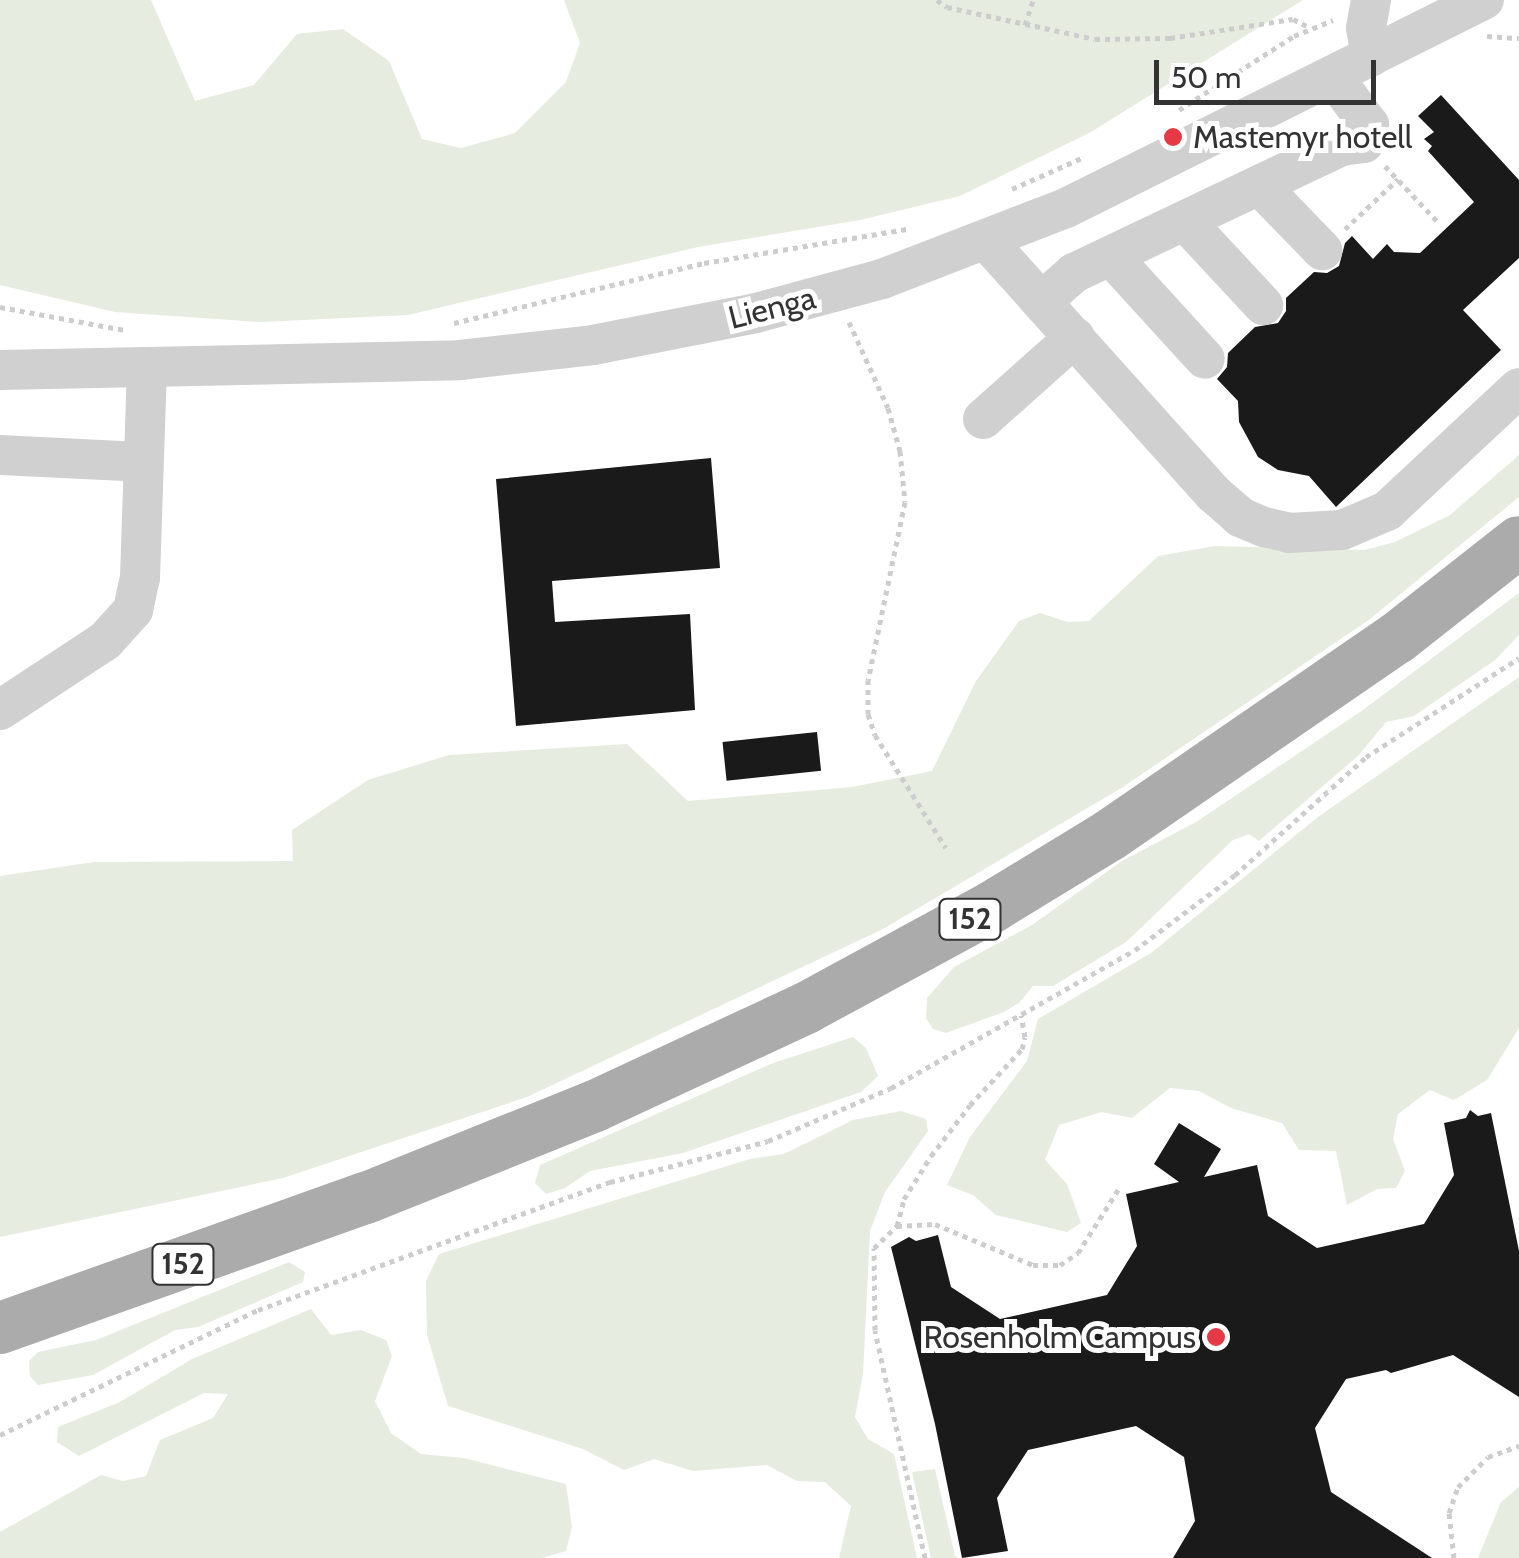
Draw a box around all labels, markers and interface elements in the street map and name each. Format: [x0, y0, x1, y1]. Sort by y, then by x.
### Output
scale bar [1159, 40, 1382, 102]
text: 50 m [1171, 59, 1241, 96]
place label: Mastemyr hotell [1193, 118, 1412, 156]
marker: Mastemyr hotell [1162, 126, 1184, 148]
street label: Lienga [724, 279, 820, 337]
road number: 152 [938, 894, 1002, 944]
road number: 152 [150, 1239, 216, 1289]
place label: Rosenholm Campus [923, 1318, 1196, 1356]
marker: Rosenholm Campus [1205, 1326, 1227, 1348]

